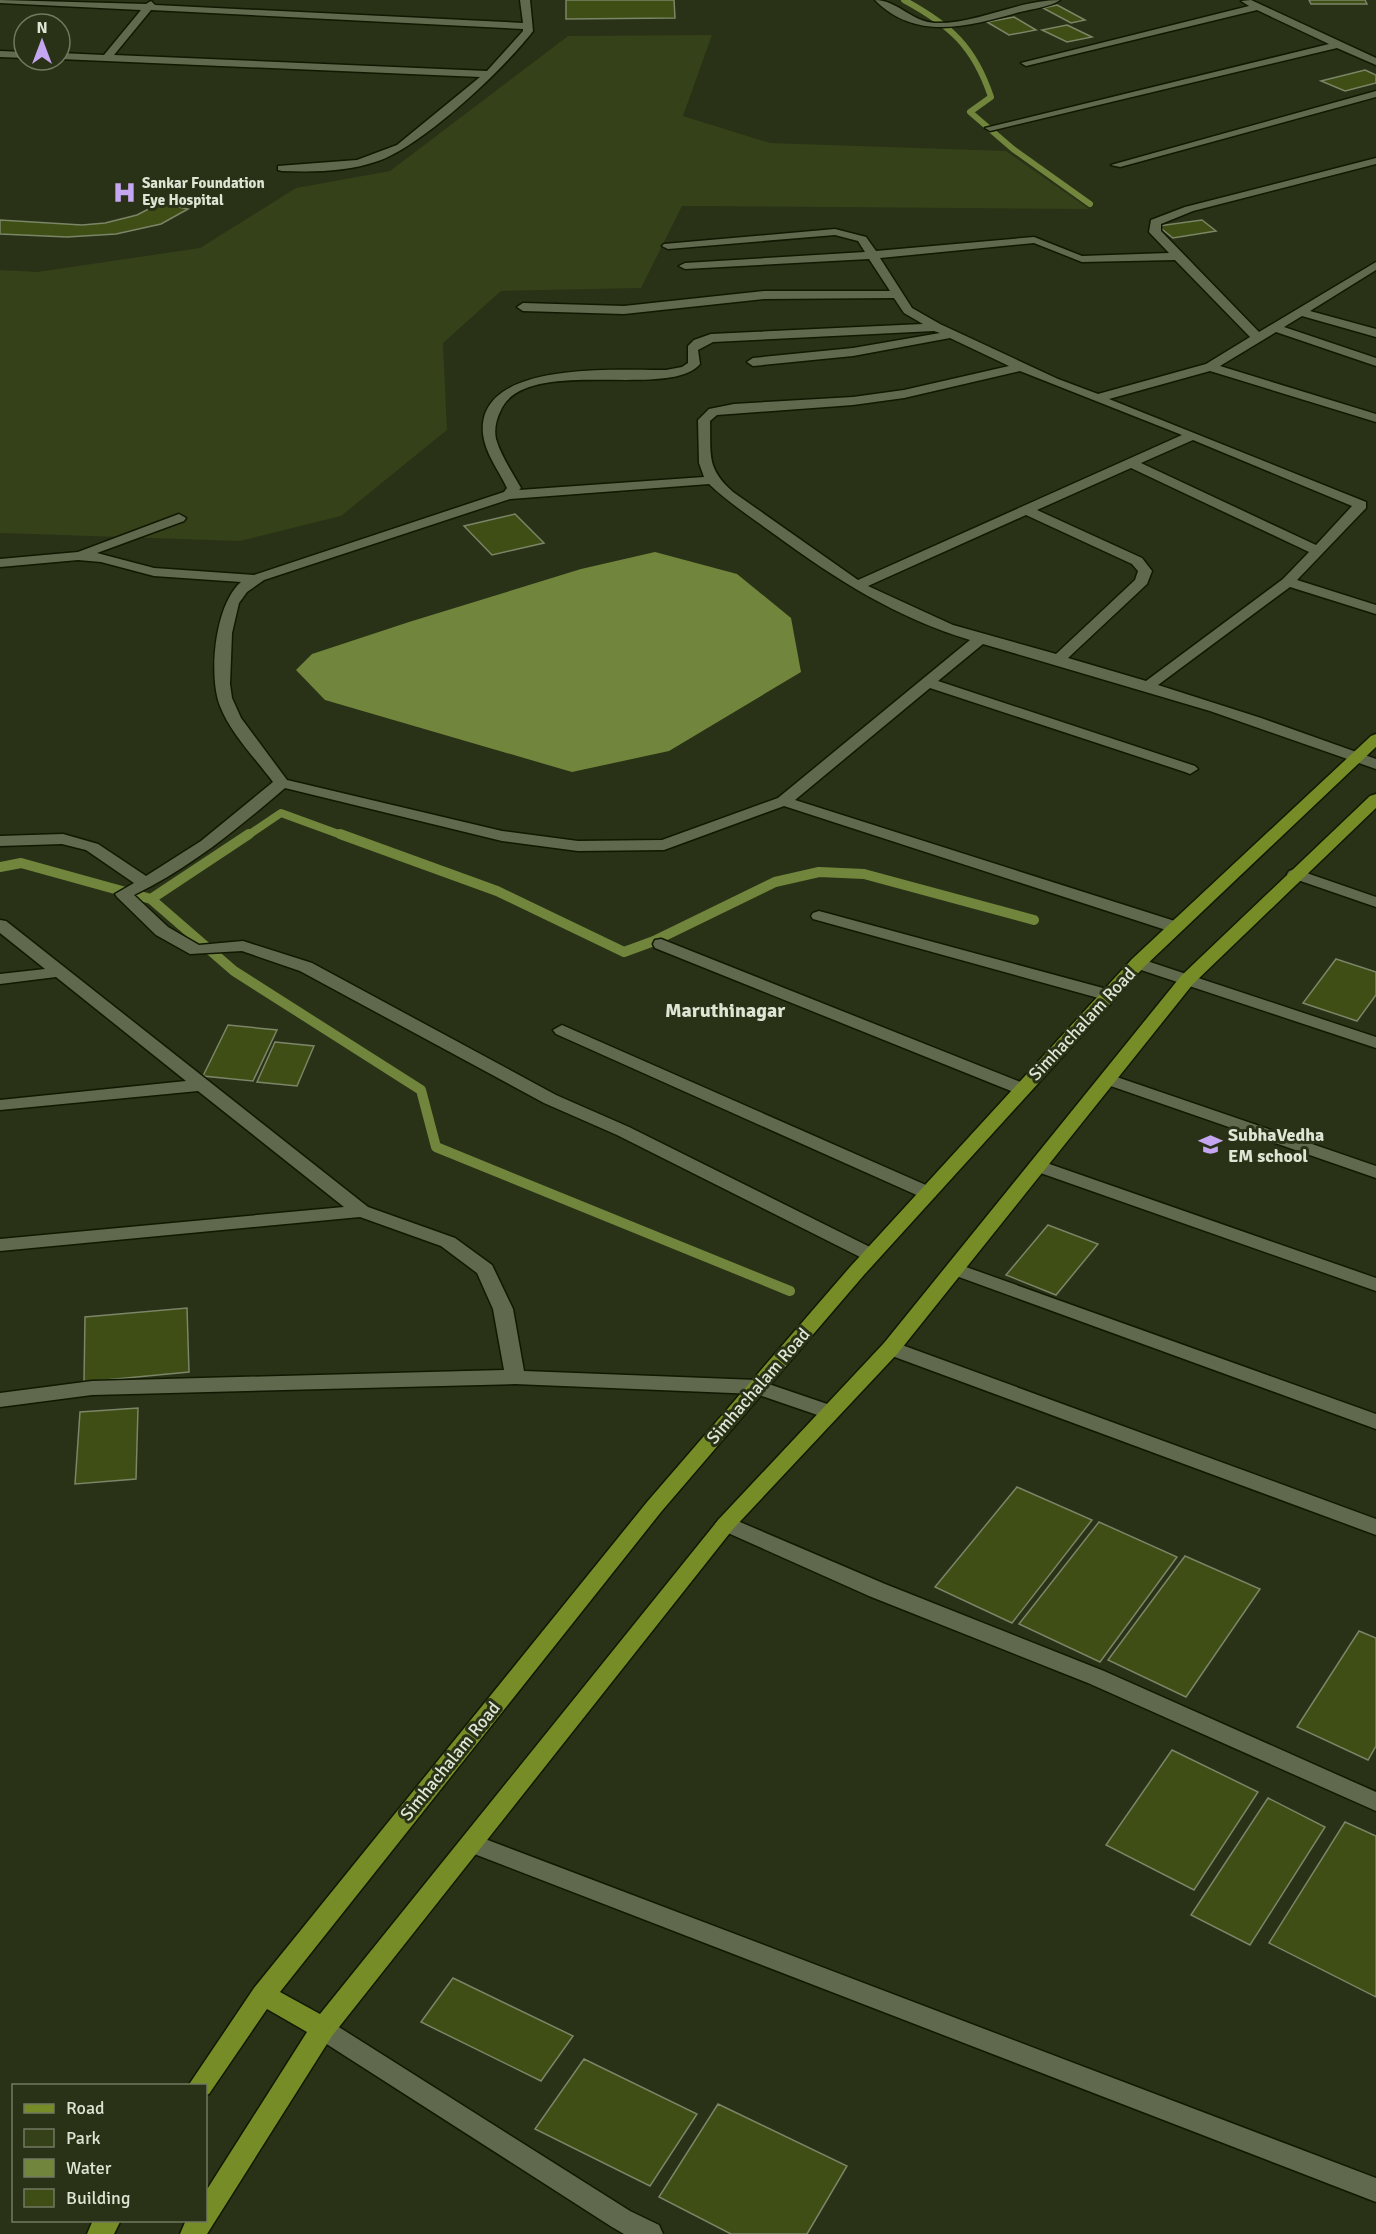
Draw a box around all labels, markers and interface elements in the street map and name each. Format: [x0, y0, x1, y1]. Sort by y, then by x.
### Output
north arrow [12, 12, 72, 72]
text: N [36, 18, 48, 38]
place label: Sankar Foundation Eye Hospital [142, 174, 265, 209]
hospital icon: Sankar Foundation Eye Hospital [111, 179, 137, 205]
street label: Simhachalam Road [1024, 963, 1140, 1085]
district label: Maruthinagar [665, 998, 785, 1023]
place label: SubhaVedha EM school [1228, 1124, 1324, 1167]
school or university icon: SubhaVedha EM school [1197, 1132, 1223, 1158]
street label: Simhachalam Road [702, 1323, 814, 1449]
street label: Simhachalam Road [395, 1697, 505, 1825]
legend [12, 2084, 207, 2222]
text: Road [66, 2097, 105, 2119]
text: Park [66, 2127, 101, 2149]
text: Water [66, 2157, 112, 2179]
text: Building [66, 2187, 130, 2209]

